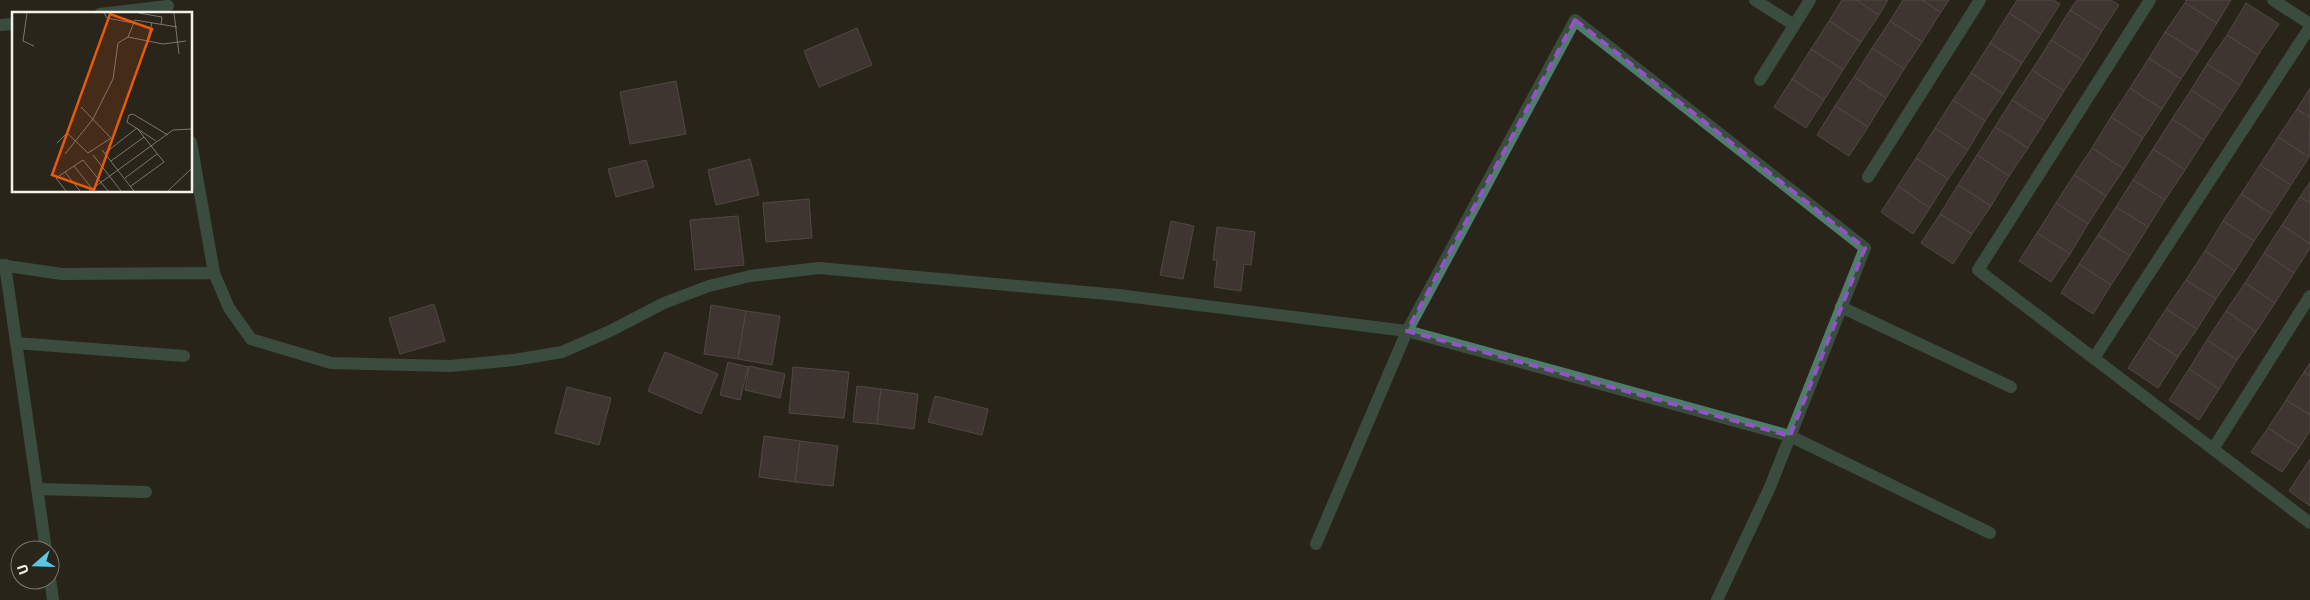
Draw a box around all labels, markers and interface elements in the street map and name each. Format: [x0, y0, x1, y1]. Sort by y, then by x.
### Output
inset map [12, 12, 192, 192]
north arrow [10, 540, 60, 590]
text: U [13, 562, 32, 577]

